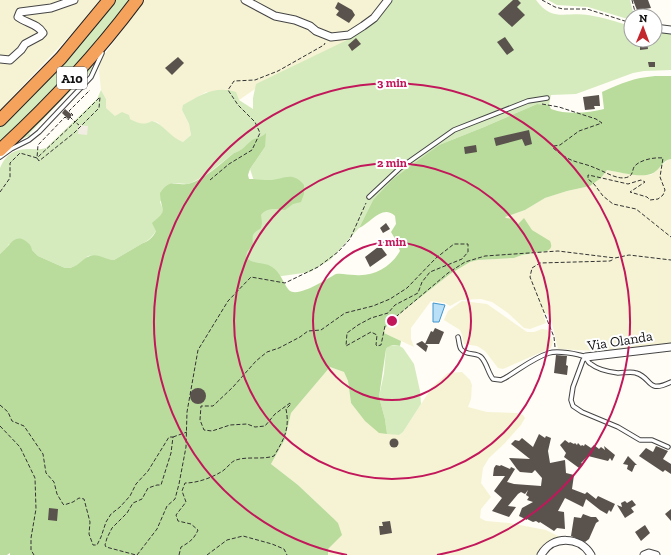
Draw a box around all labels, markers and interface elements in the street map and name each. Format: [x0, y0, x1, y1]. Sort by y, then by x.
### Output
north arrow [623, 8, 663, 48]
text: N [639, 12, 648, 25]
road number: A10 [57, 67, 87, 89]
text: 3 min [377, 76, 407, 90]
text: 2 min [377, 156, 407, 170]
text: 1 min [378, 235, 406, 249]
centre of rings [385, 314, 399, 328]
street label: Via Olanda [585, 327, 654, 355]

